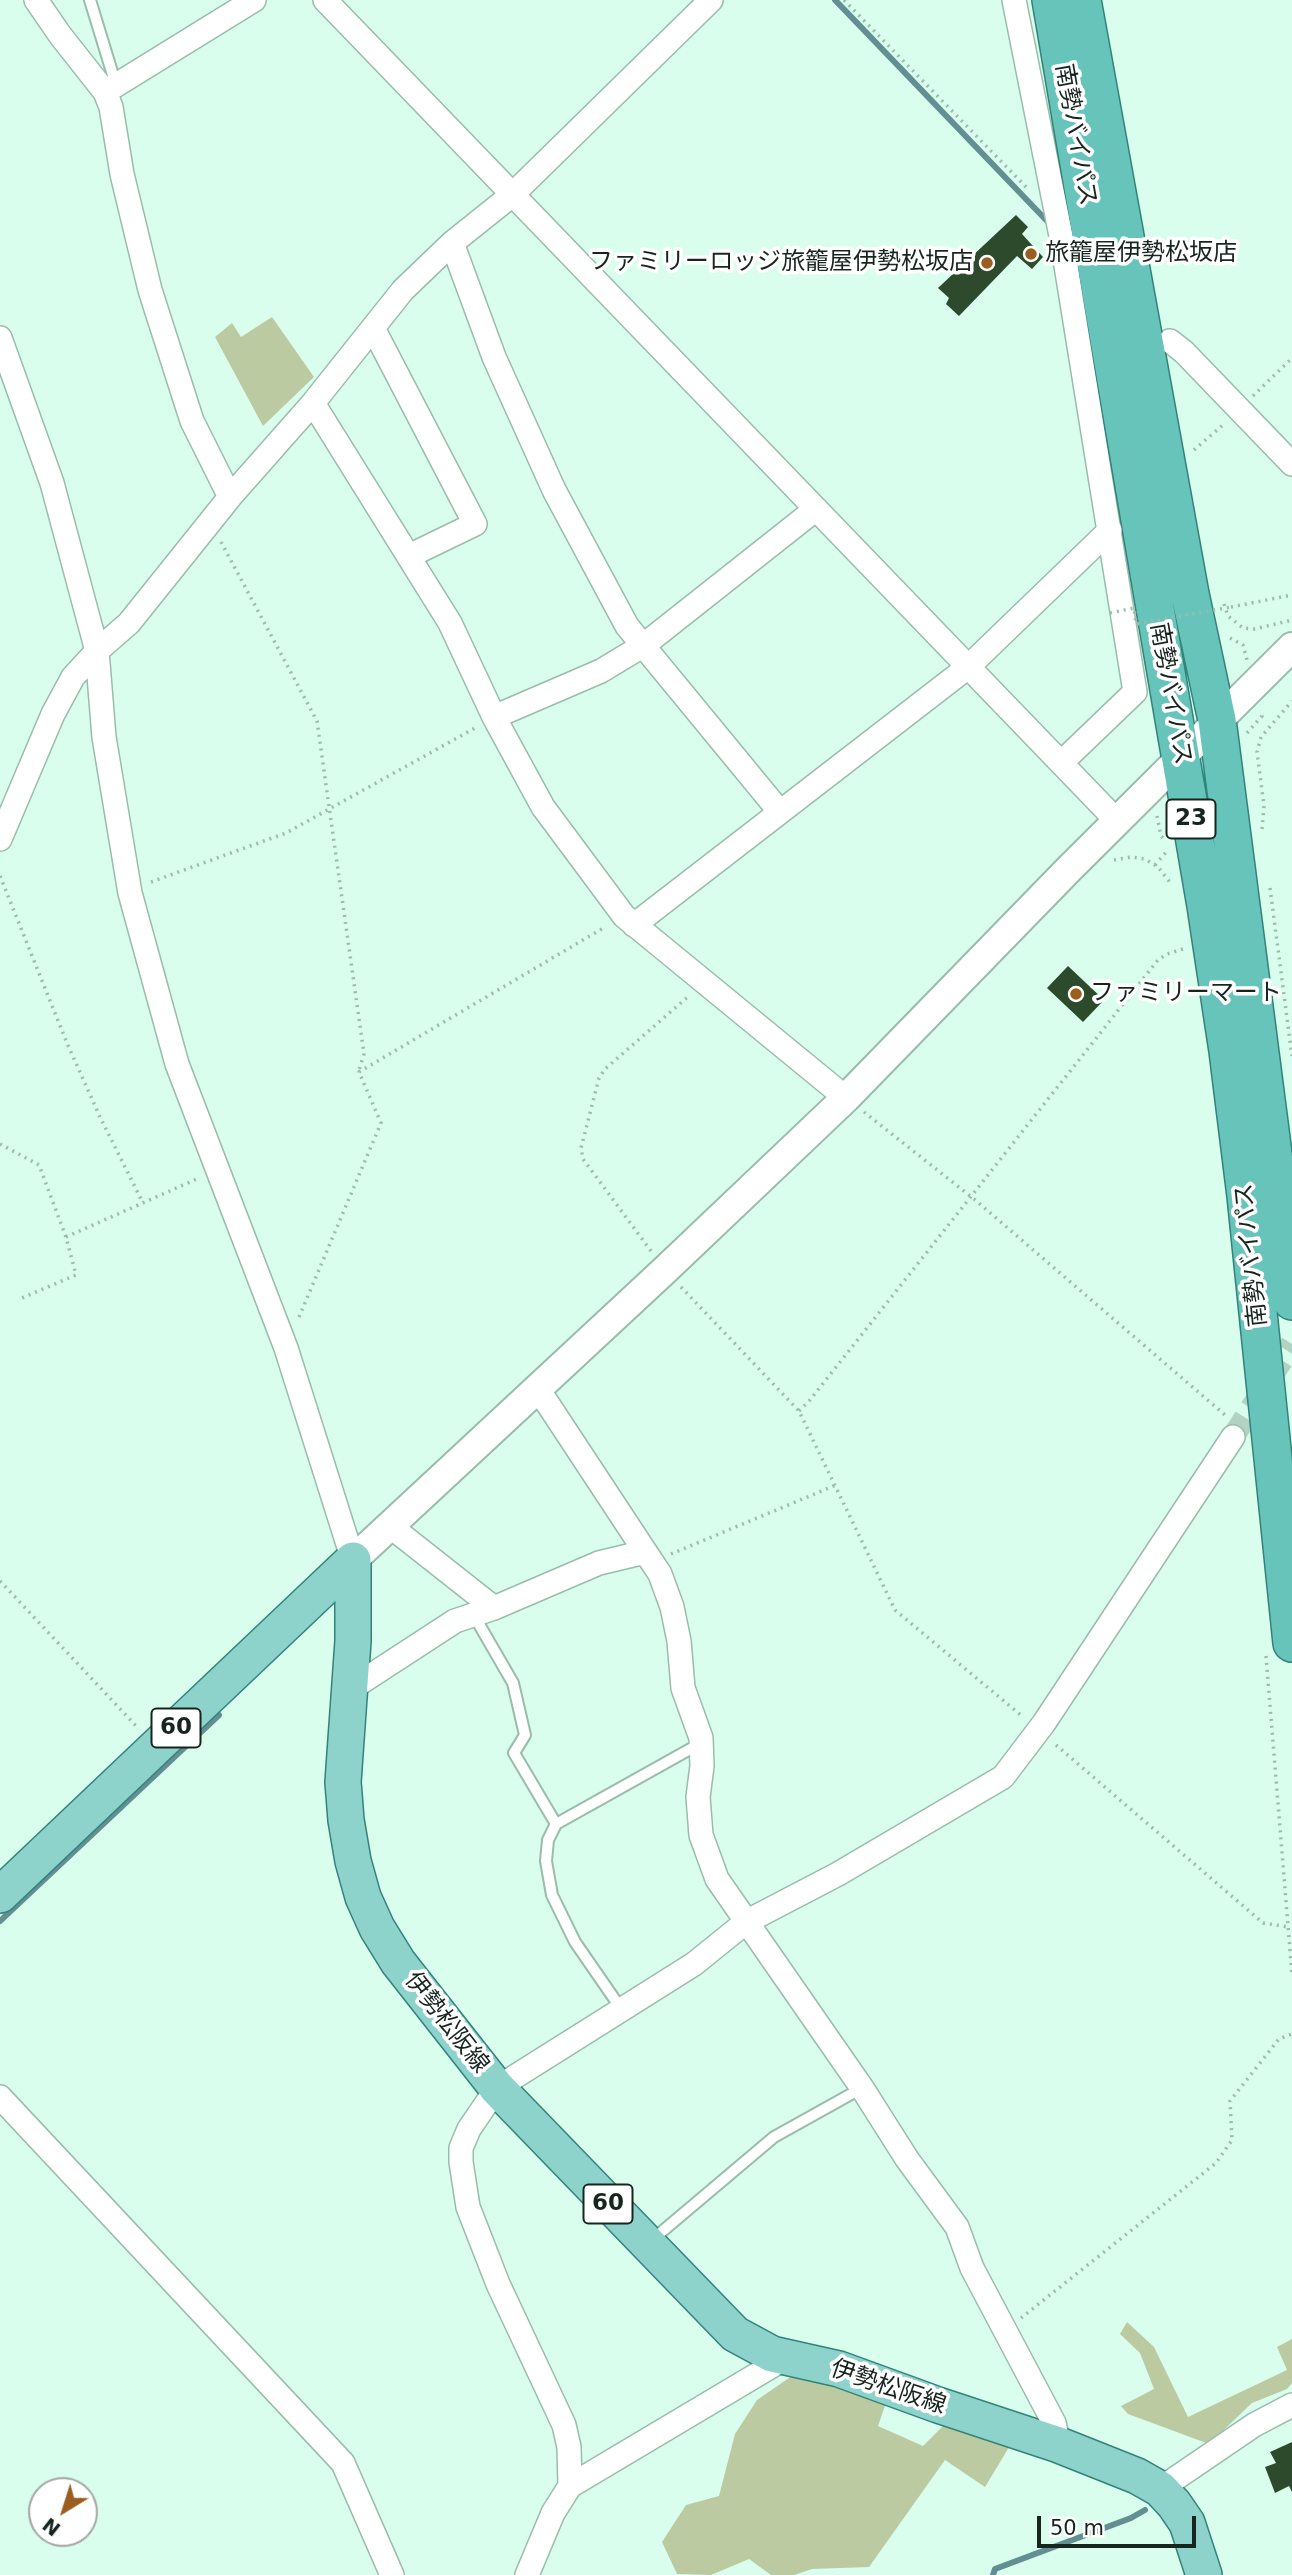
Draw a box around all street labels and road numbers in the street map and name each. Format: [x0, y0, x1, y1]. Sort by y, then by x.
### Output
street label: 南勢バイパス [1048, 62, 1102, 208]
street label: 南勢バイパス [1143, 621, 1197, 767]
road number: 23 [1166, 800, 1216, 838]
street label: 南勢バイパス [1230, 1182, 1274, 1328]
road number: 60 [152, 1708, 200, 1748]
street label: 伊勢松阪線 [398, 1967, 494, 2079]
road number: 60 [584, 2184, 632, 2224]
street label: 伊勢松阪線 [827, 2355, 949, 2421]

